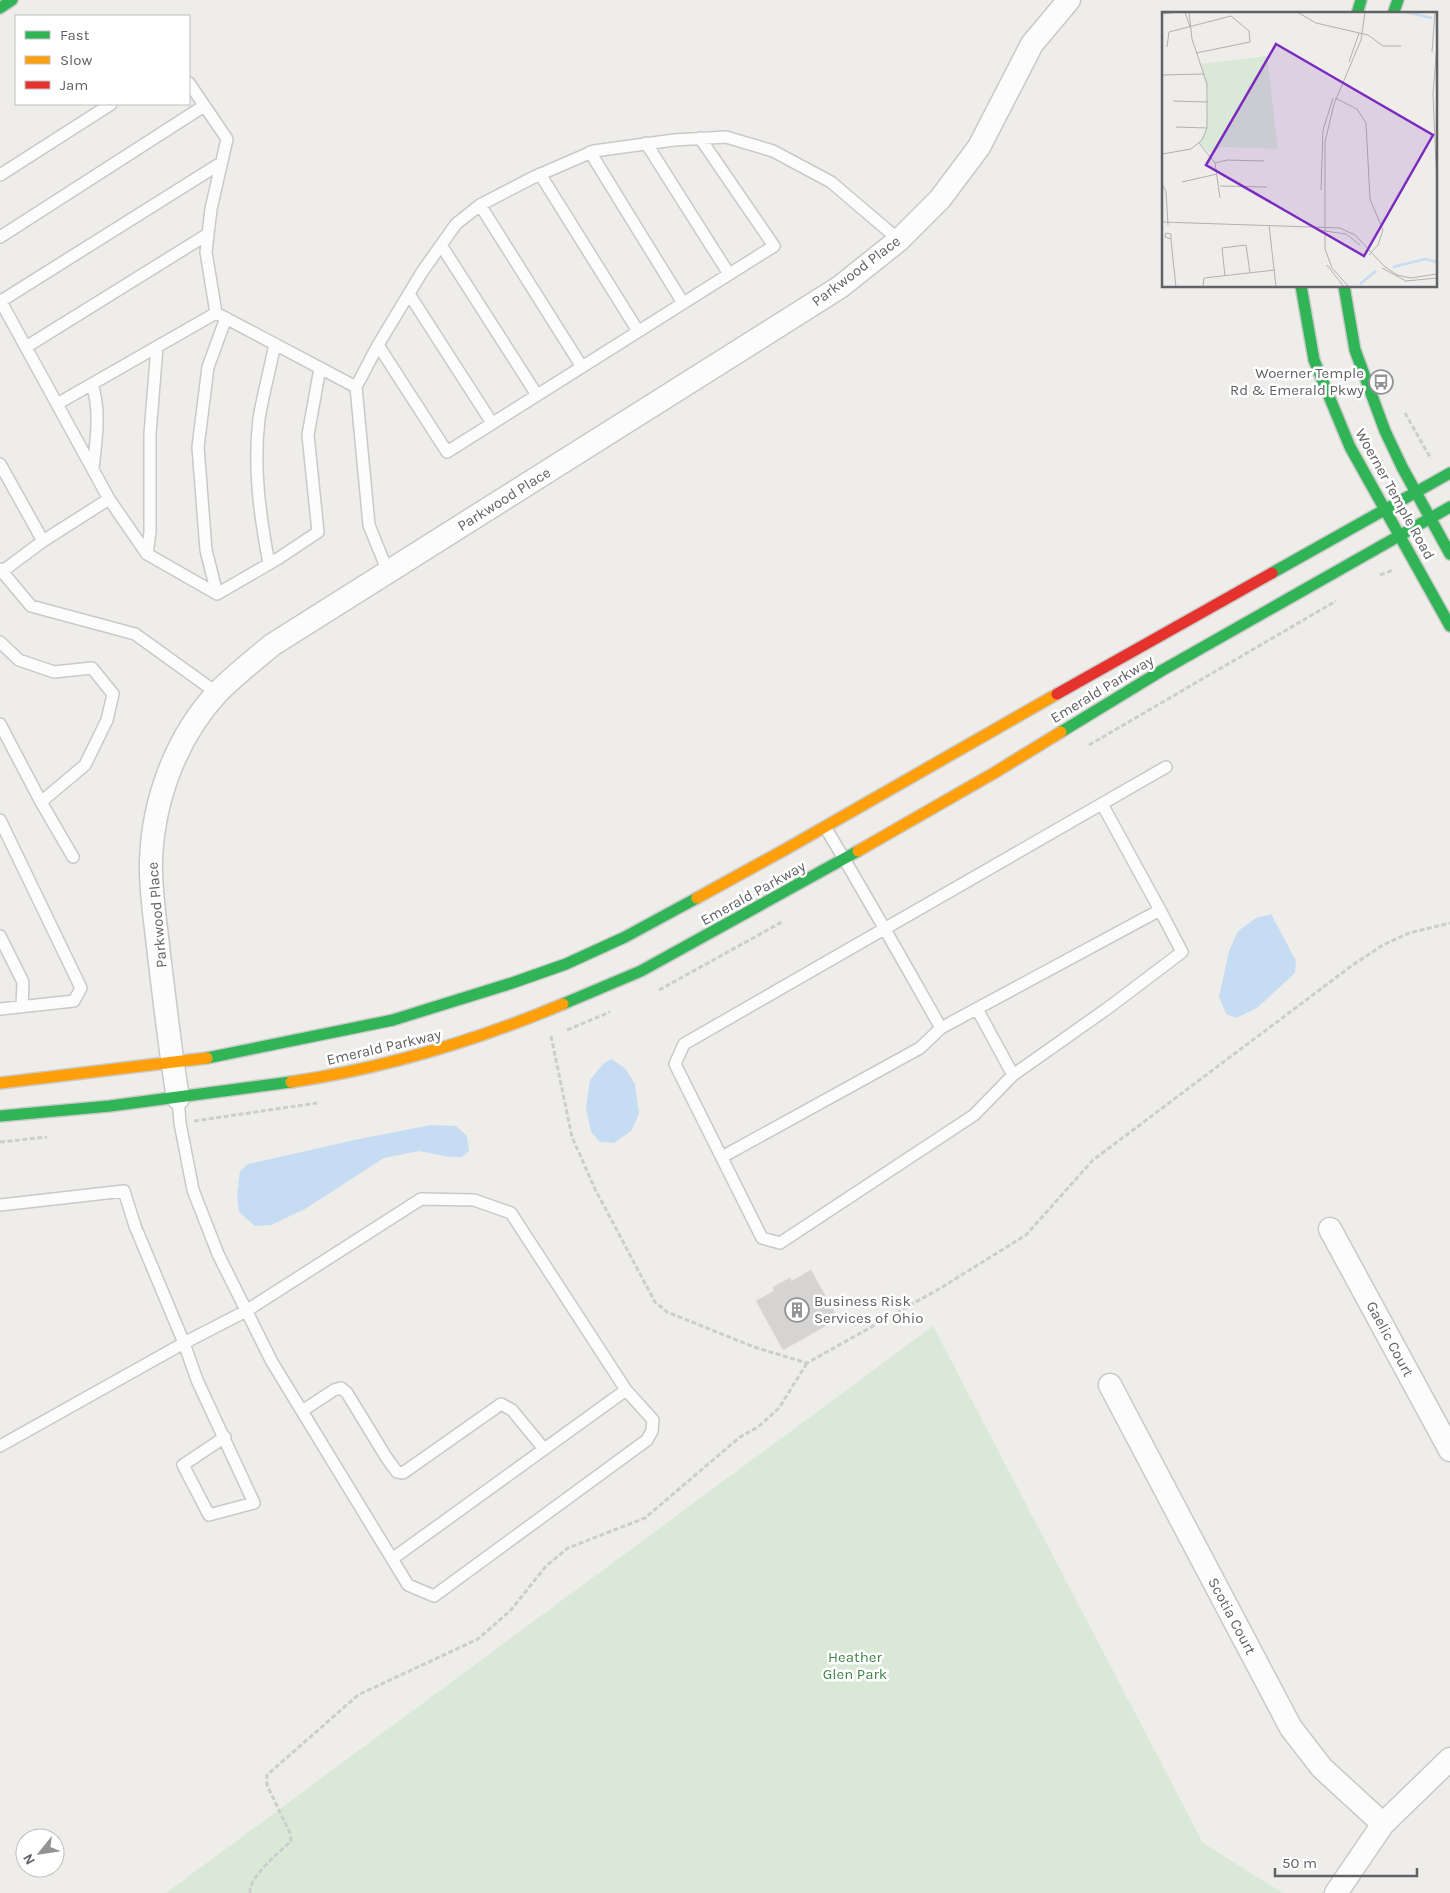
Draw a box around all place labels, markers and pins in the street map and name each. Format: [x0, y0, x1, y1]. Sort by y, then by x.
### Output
place label: Woerner Temple Rd & Emerald Pkwy [1230, 364, 1364, 399]
bus stop icon: Woerner Temple Rd & Emerald Pkwy [1368, 369, 1394, 395]
place label: Business Risk Services of Ohio [814, 1292, 923, 1327]
building icon: Business Risk Services of Ohio [784, 1297, 810, 1323]

